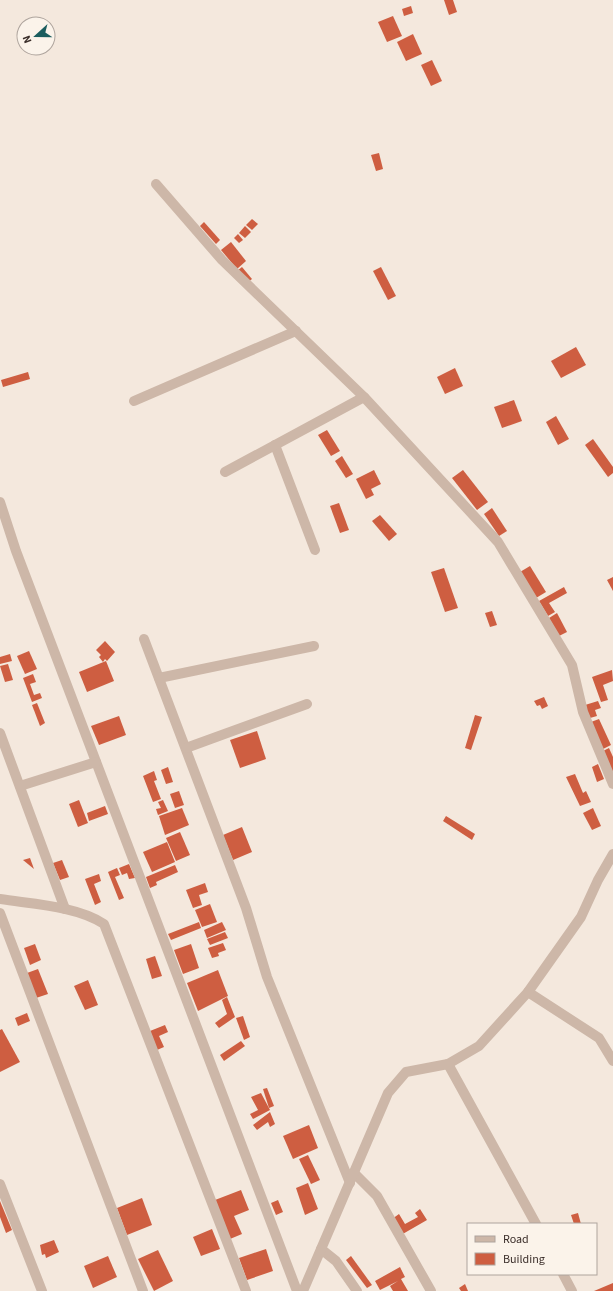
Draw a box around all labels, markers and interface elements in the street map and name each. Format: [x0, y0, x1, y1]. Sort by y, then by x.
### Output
north arrow [16, 16, 56, 56]
text: N [19, 33, 35, 46]
legend [467, 1223, 597, 1275]
text: Road [503, 1231, 529, 1248]
text: Building [503, 1251, 545, 1268]

